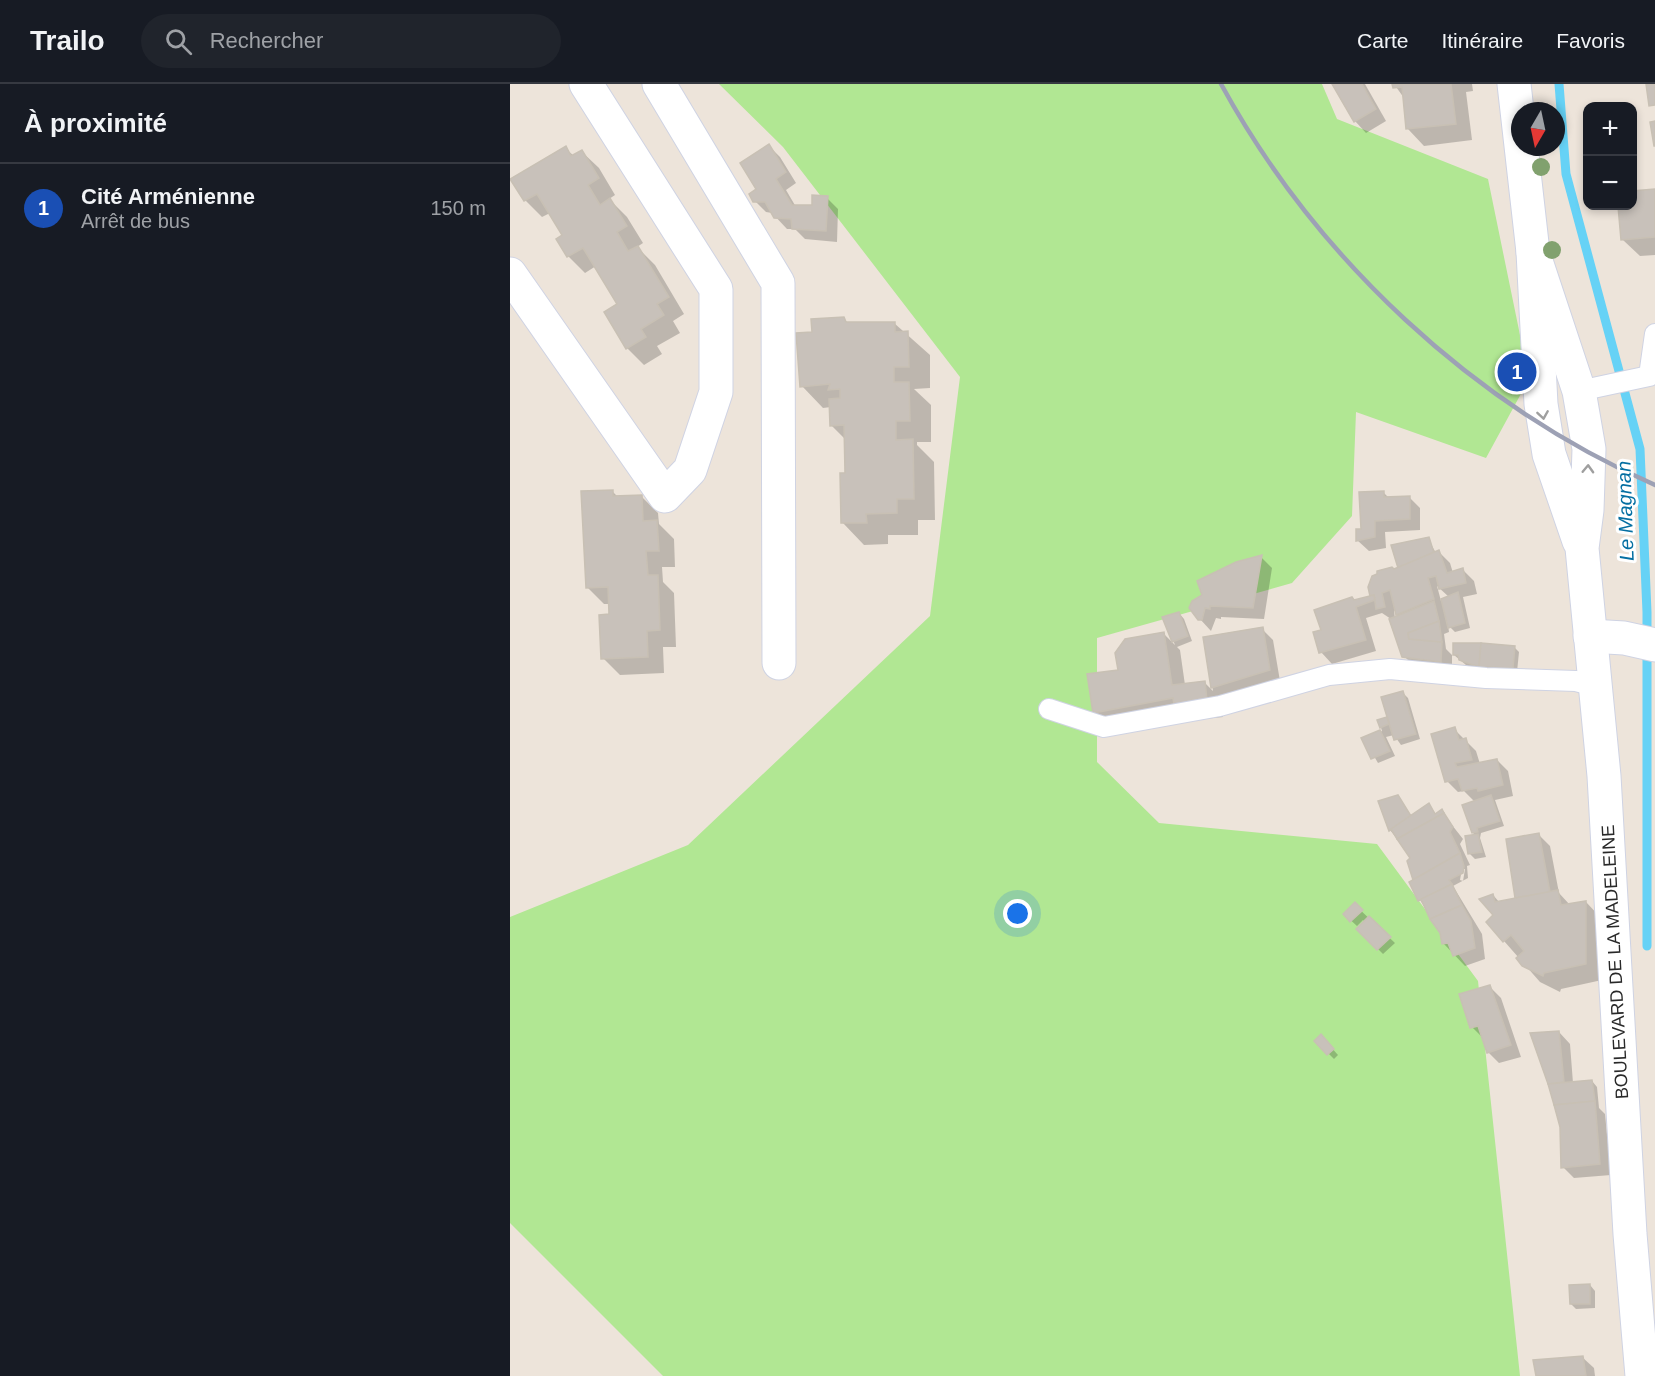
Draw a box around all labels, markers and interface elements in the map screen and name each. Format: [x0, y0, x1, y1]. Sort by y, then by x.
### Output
search box [141, 14, 561, 68]
text: Trailo [30, 25, 105, 56]
icon: search [162, 25, 195, 58]
text: Rechercher [210, 28, 323, 53]
text: Carte [1357, 29, 1408, 52]
text: Itinéraire [1441, 29, 1523, 52]
text: Favoris [1556, 29, 1625, 52]
north arrow [1511, 102, 1565, 156]
map controls [1583, 102, 1637, 210]
button: + [1583, 102, 1637, 156]
text: À proximité [24, 108, 167, 138]
button: − [1583, 156, 1637, 210]
text: Cité Arménienne [81, 184, 255, 209]
text: 1 [38, 197, 49, 219]
text: 150 m [430, 197, 486, 219]
text: Arrêt de bus [81, 210, 190, 232]
pin: 1 [1498, 350, 1536, 394]
one-way arrow [1536, 411, 1548, 420]
water label: Le Magnan [1612, 461, 1638, 561]
one-way arrow [1582, 465, 1595, 474]
street label: BOULEVARD DE LA MADELEINE [1598, 824, 1632, 1100]
your location [1003, 899, 1032, 928]

